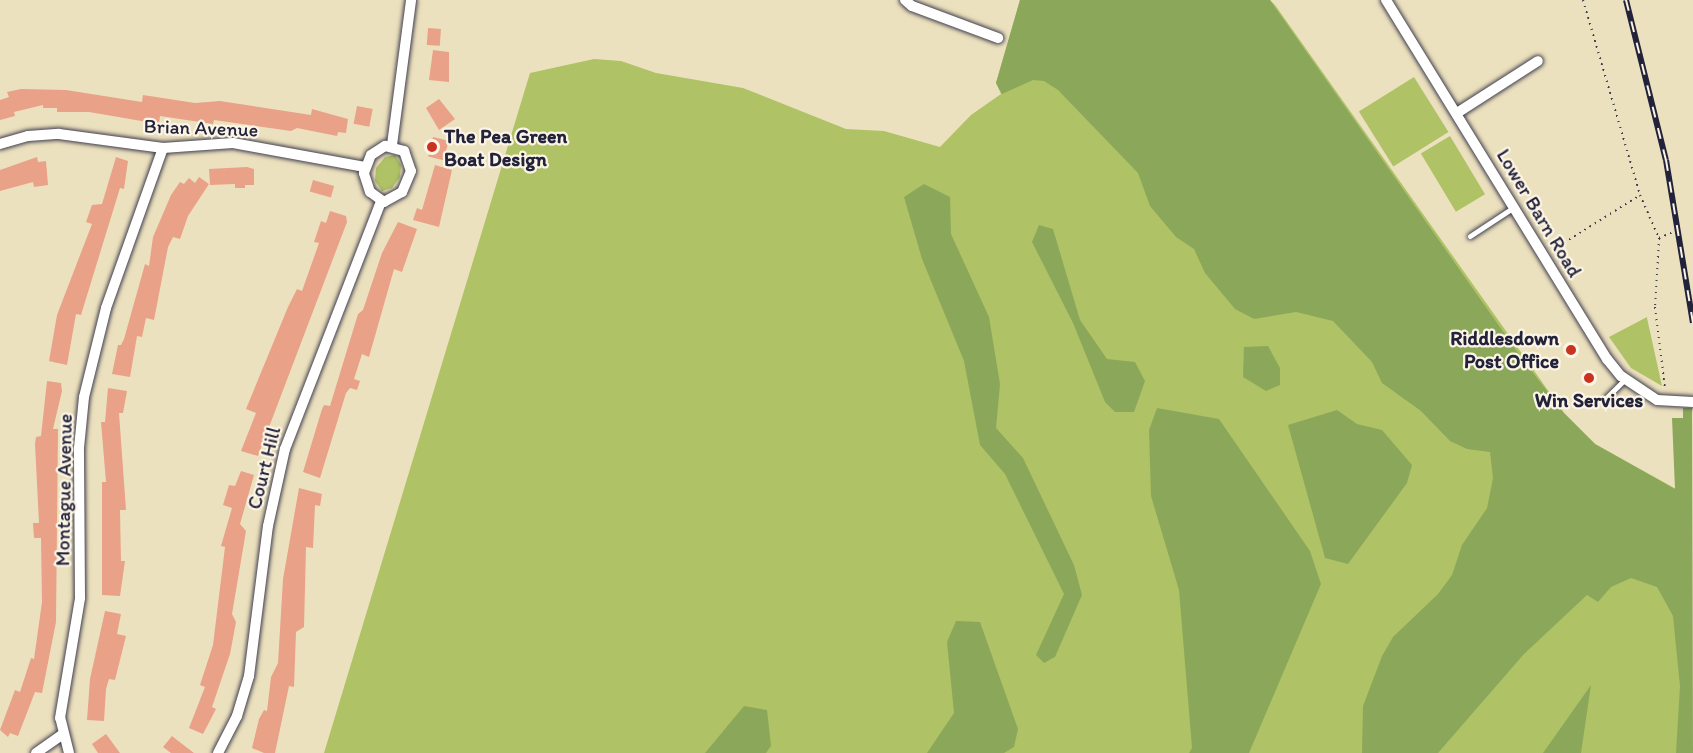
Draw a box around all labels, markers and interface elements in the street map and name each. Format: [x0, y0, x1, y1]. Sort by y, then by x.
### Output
street label: Brian Avenue [144, 114, 258, 142]
place label: The Pea Green Boat Design [444, 124, 566, 171]
marker: The Pea Green Boat Design [425, 140, 439, 154]
street label: Lower Barn Road [1491, 145, 1587, 281]
place label: Riddlesdown Post Office [1450, 326, 1559, 373]
marker: Riddlesdown Post Office [1564, 343, 1578, 357]
marker: Win Services [1582, 371, 1596, 385]
place label: Win Services [1534, 388, 1644, 412]
street label: Montague Avenue [51, 414, 77, 566]
street label: Court Hill [242, 424, 286, 512]

